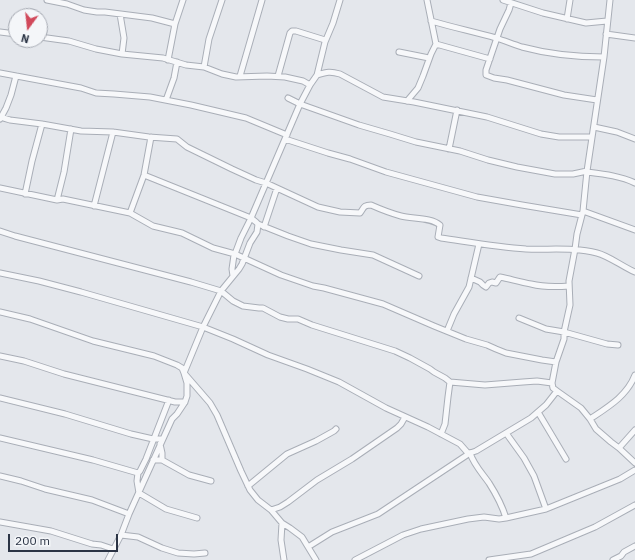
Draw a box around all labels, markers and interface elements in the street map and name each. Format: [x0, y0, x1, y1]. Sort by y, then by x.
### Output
north arrow [8, 8, 48, 48]
text: N [19, 31, 31, 46]
scale bar [10, 526, 120, 552]
text: 200 m [15, 533, 50, 548]

